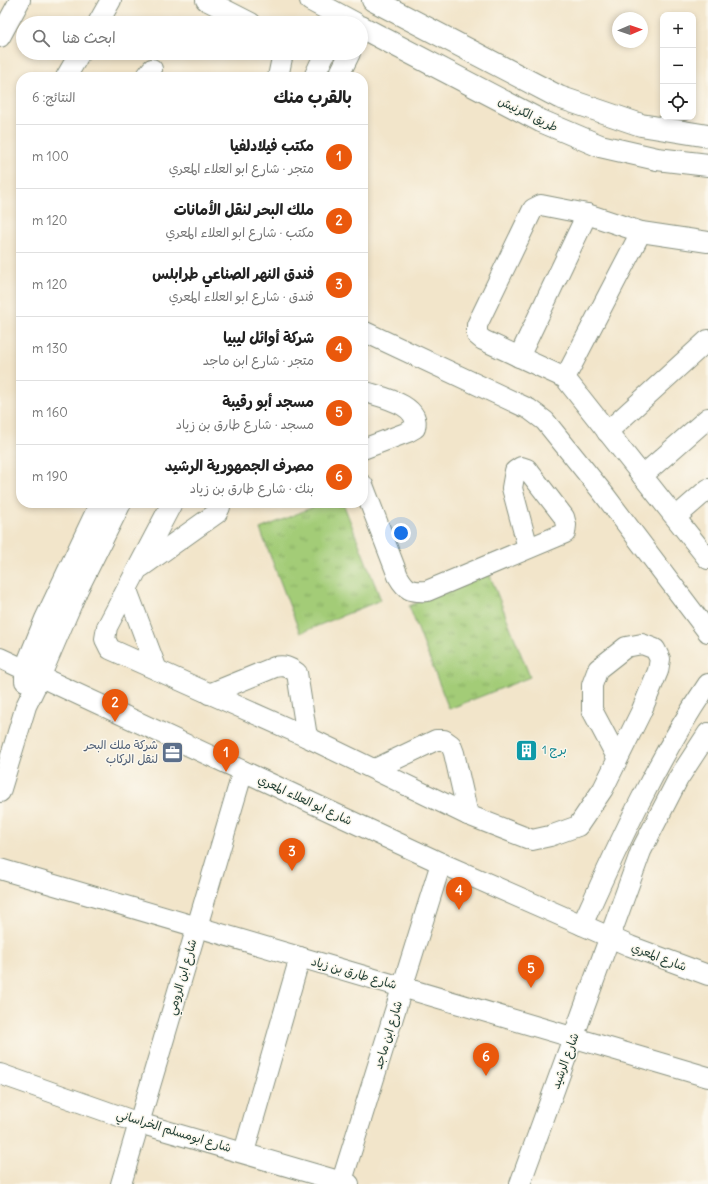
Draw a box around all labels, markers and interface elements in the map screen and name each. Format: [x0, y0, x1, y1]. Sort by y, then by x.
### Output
north arrow [612, 12, 648, 48]
map controls [660, 12, 696, 120]
button: + [660, 12, 696, 48]
search box [16, 16, 368, 60]
icon: search [30, 27, 52, 49]
text: ابحث هنا [62, 28, 116, 47]
button: − [660, 48, 696, 84]
button: locate [660, 84, 696, 120]
text: بالقرب منك [273, 86, 352, 108]
text: النتائج: 6 [32, 89, 76, 106]
street label: طريق الكرنيش [496, 93, 561, 134]
text: مكتب فيلادلفيا [230, 136, 314, 155]
text: 100 m [32, 148, 69, 165]
text: 1 [336, 148, 342, 165]
text: متجر · شارع ابو العلاء المعري [169, 160, 314, 177]
text: ملك البحر لنقل الأمانات [174, 200, 314, 219]
text: 120 m [32, 212, 67, 229]
text: 2 [335, 212, 343, 229]
text: مكتب · شارع ابو العلاء المعري [166, 224, 314, 241]
text: فندق النهر الصناعي طرابلس [152, 264, 314, 283]
text: 120 m [32, 276, 67, 293]
text: 3 [335, 276, 343, 293]
text: فندق · شارع ابو العلاء المعري [169, 288, 314, 305]
text: شركة أوائل ليبيا [223, 328, 314, 347]
text: 130 m [32, 340, 68, 357]
text: 4 [335, 340, 343, 357]
text: متجر · شارع ابن ماجد [203, 352, 314, 369]
text: مسجد أبو رقيبة [222, 392, 314, 411]
text: 160 m [32, 404, 68, 421]
text: 5 [335, 404, 343, 421]
text: مسجد · شارع طارق بن زياد [176, 416, 314, 433]
text: مصرف الجمهورية الرشيد [165, 456, 314, 475]
text: 190 m [32, 468, 68, 485]
text: 6 [335, 468, 343, 485]
text: بنك · شارع طارق بن زياد [190, 480, 314, 497]
your location [391, 523, 411, 543]
pin: 2 [102, 689, 128, 722]
place label: شركة ملك البحر لنقل الركاب [83, 737, 158, 767]
building icon: برج 1 [513, 737, 539, 763]
office icon: شركة ملك البحر لنقل الركاب [160, 739, 186, 765]
pin: 1 [213, 739, 239, 772]
place label: برج 1 [542, 742, 567, 759]
street label: شارع ابو العلاء المعري [255, 771, 355, 830]
pin: 3 [279, 838, 305, 871]
pin: 4 [446, 877, 472, 910]
street label: شارع ابن الرومي [164, 937, 203, 1018]
street label: شارع المعري [629, 939, 689, 976]
street label: شارع طارق بن زياد [309, 953, 399, 994]
pin: 5 [518, 955, 544, 988]
street label: شارع ابن ماجد [370, 999, 407, 1071]
street label: شارع الرشيد [547, 1031, 584, 1092]
pin: 6 [473, 1043, 499, 1076]
street label: شارع ابومسلم الخراساني [114, 1106, 233, 1159]

